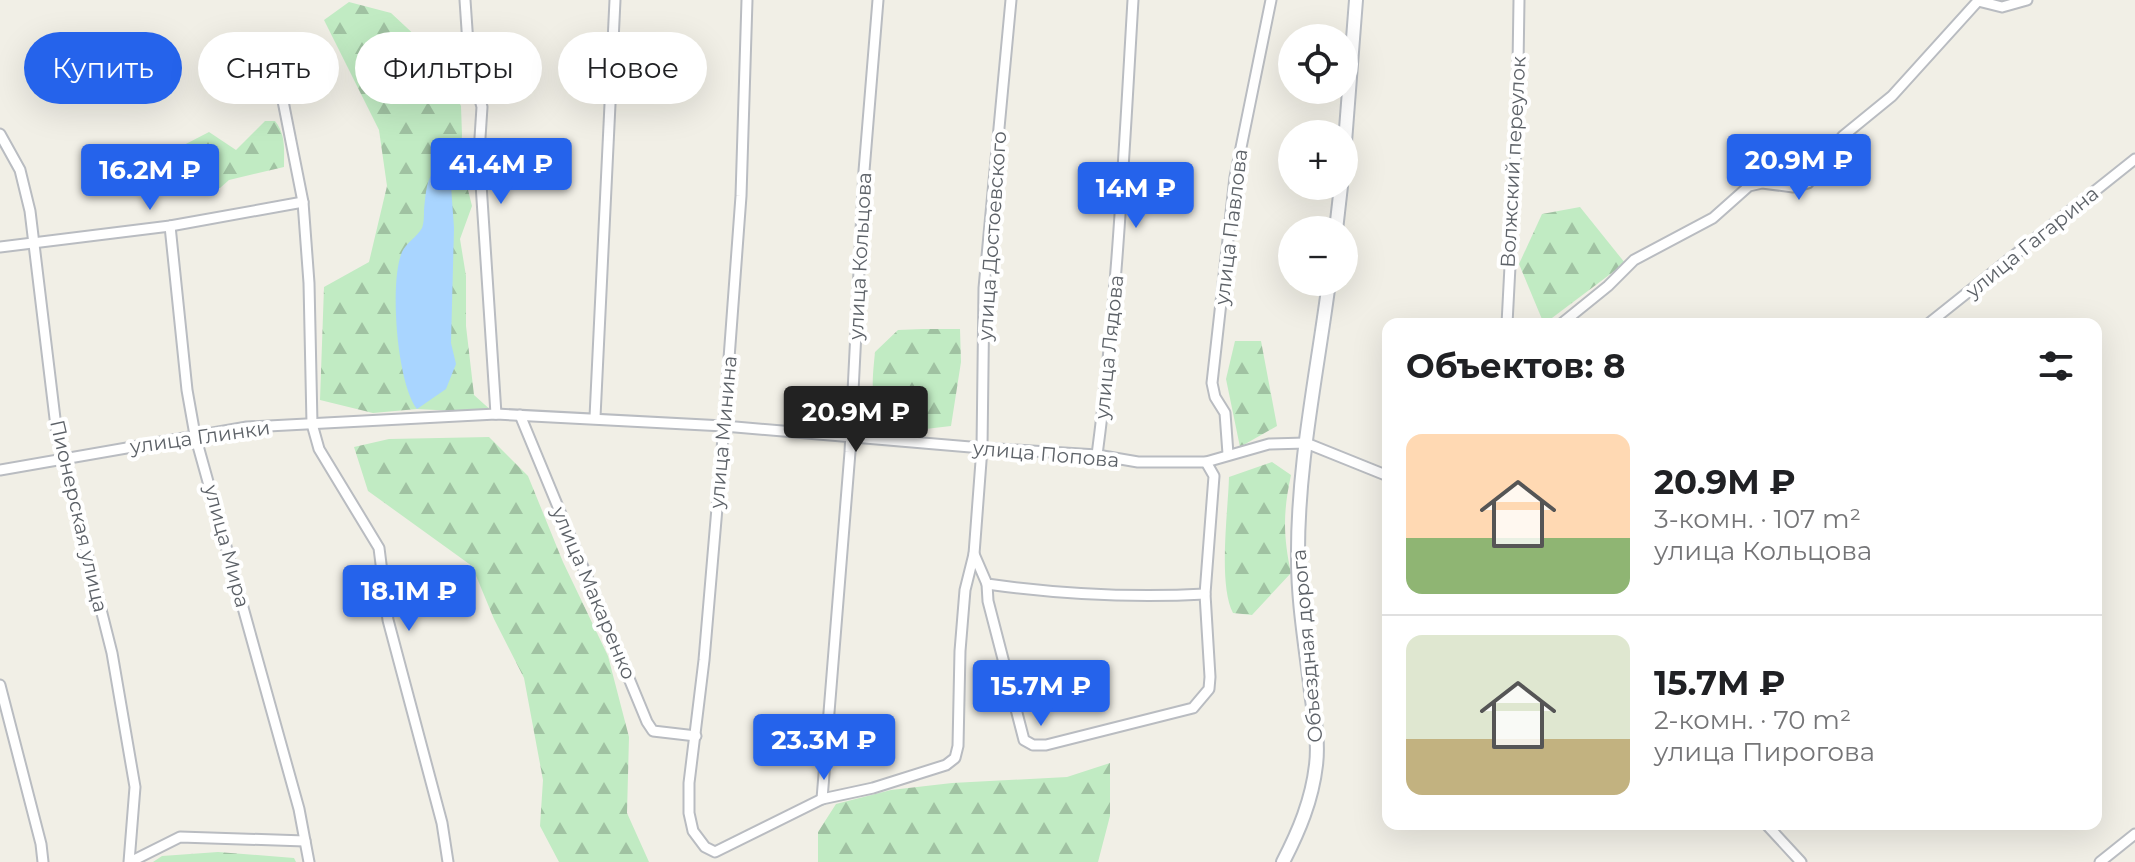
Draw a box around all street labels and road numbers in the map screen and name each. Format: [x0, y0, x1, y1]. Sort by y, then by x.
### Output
street label: Волжский переулок [1495, 55, 1531, 268]
street label: улица Достоевского [973, 130, 1011, 343]
street label: улица Павлова [1209, 148, 1252, 307]
street label: улица Кольцова [844, 172, 876, 341]
street label: улица Гагарина [1960, 181, 2103, 304]
street label: улица Лядова [1089, 274, 1129, 421]
street label: улица Минина [704, 355, 742, 510]
street label: улица Глинки [127, 415, 272, 459]
street label: Пионерская улица [45, 417, 113, 615]
street label: улица Попова [971, 436, 1120, 472]
street label: улица Мира [199, 481, 255, 610]
street label: улица Макаренко [546, 502, 641, 683]
street label: Объездная дорога [1287, 548, 1327, 744]

